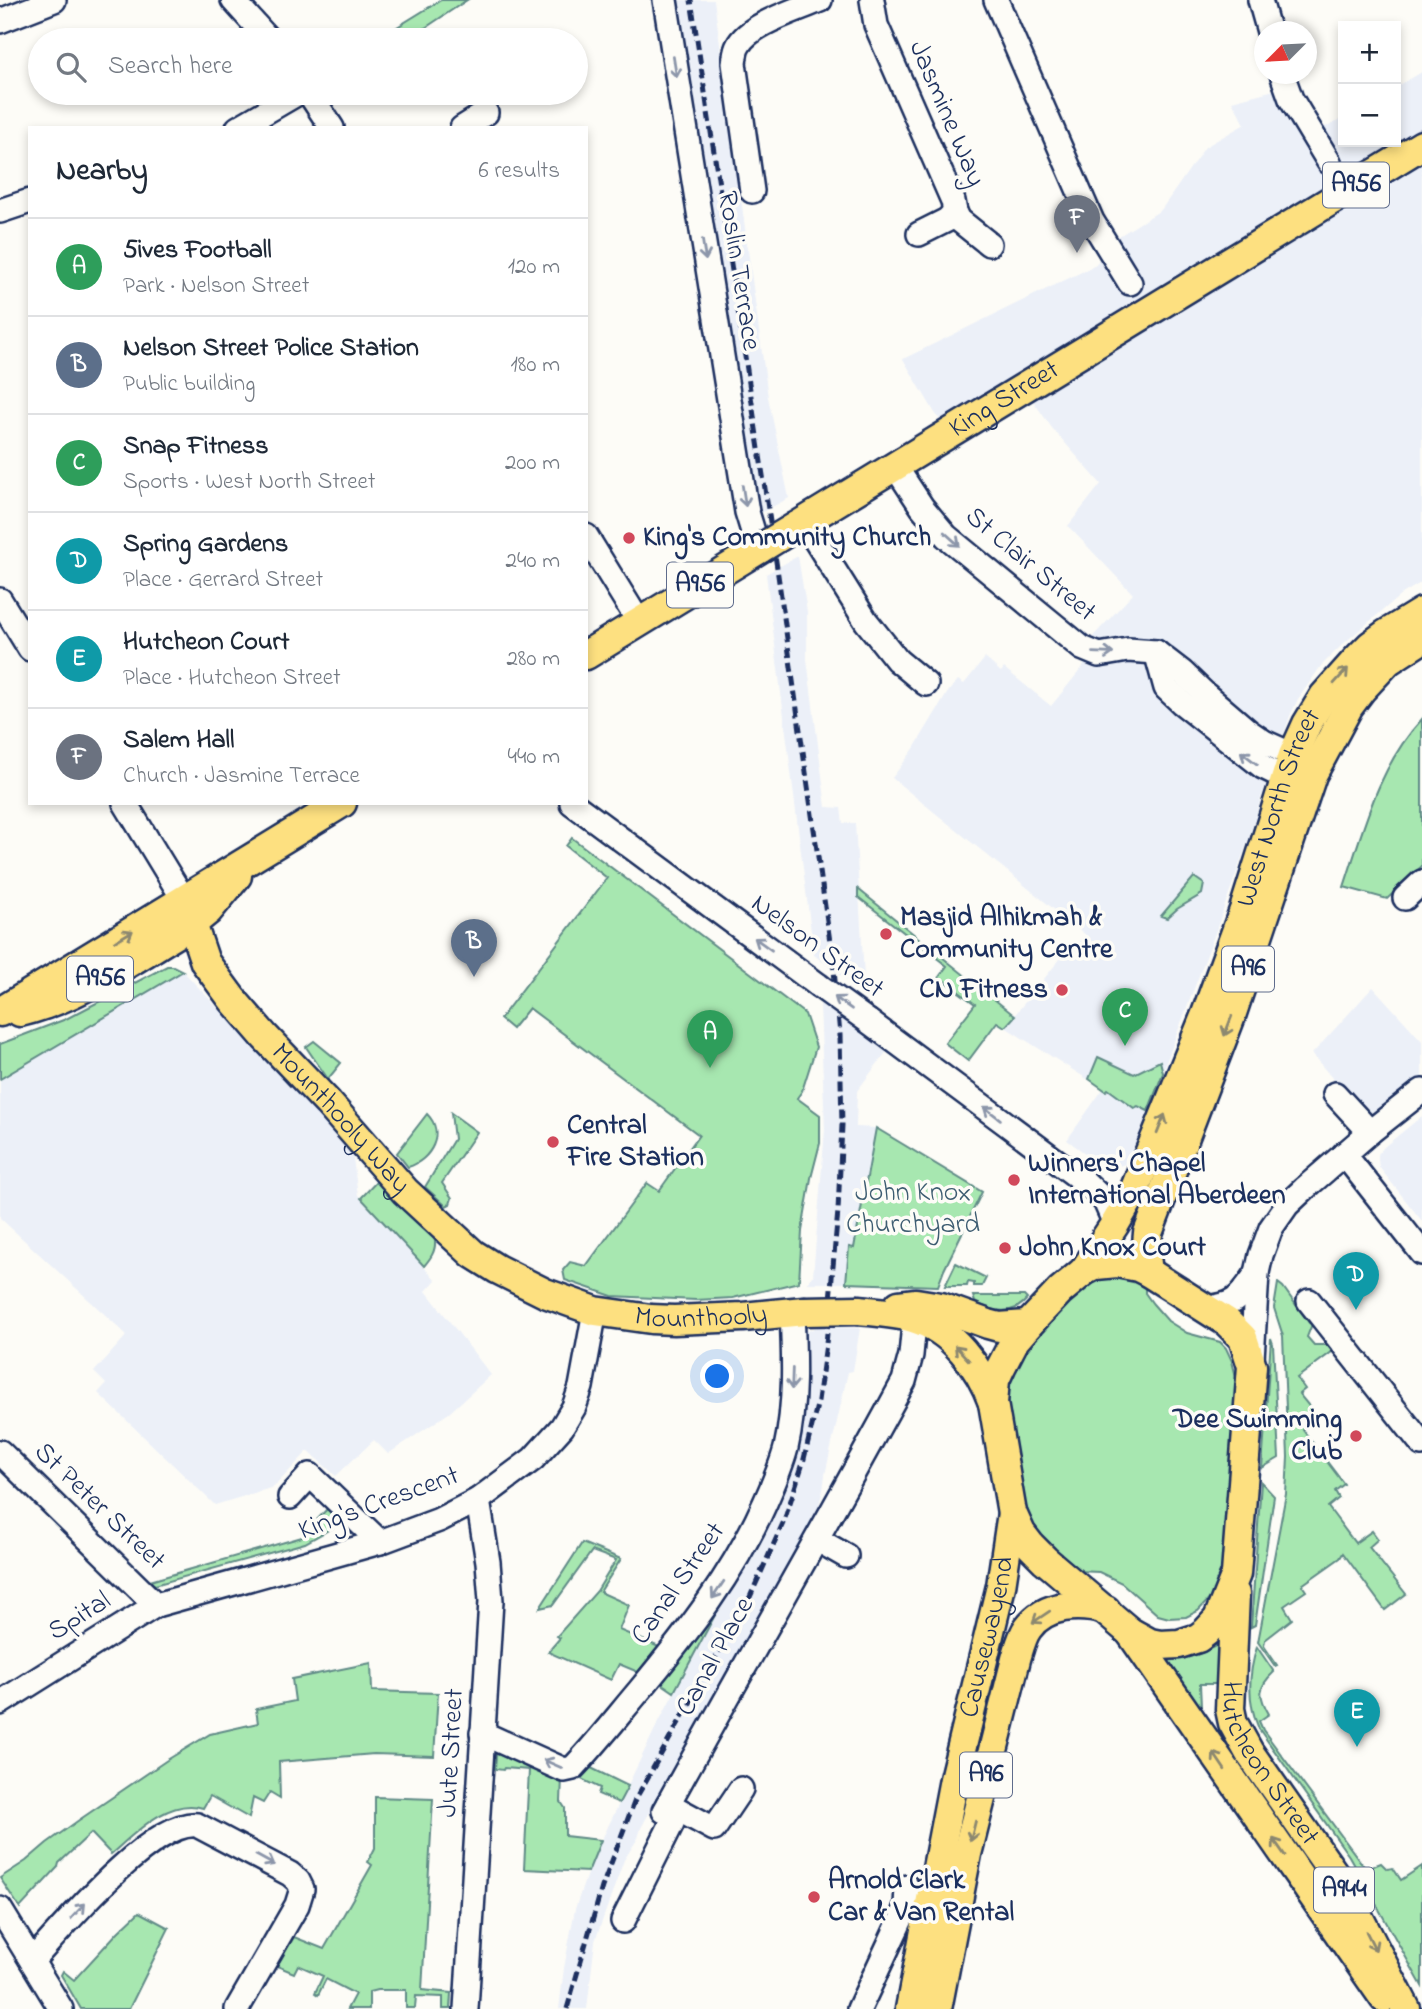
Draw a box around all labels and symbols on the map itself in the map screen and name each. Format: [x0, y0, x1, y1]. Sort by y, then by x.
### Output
north arrow [1254, 21, 1317, 84]
street label: Jasmine Way [897, 34, 995, 194]
one-way arrow [669, 56, 682, 78]
road number: A956 [1323, 162, 1389, 208]
street label: Roslin Terrace [705, 188, 771, 354]
pin: F [1054, 195, 1100, 253]
one-way arrow [698, 238, 711, 261]
street label: King Street [941, 350, 1068, 449]
one-way arrow [738, 484, 751, 507]
street label: St Clair Street [955, 498, 1105, 632]
place label: King's Community Church [643, 518, 931, 560]
marker: King's Community Church [621, 530, 637, 546]
one-way arrow [943, 531, 960, 548]
road number: A956 [667, 562, 733, 608]
one-way arrow [1091, 646, 1114, 660]
one-way arrow [1333, 667, 1349, 685]
street label: West North Street [1226, 701, 1332, 912]
one-way arrow [1241, 750, 1259, 765]
street label: Nelson Street [742, 884, 892, 1010]
place label: Masjid Alhikmah & Community Centre [900, 898, 1114, 971]
pin: B [451, 919, 497, 977]
marker: Masjid Alhikmah & Community Centre [878, 926, 894, 942]
one-way arrow [114, 928, 134, 942]
one-way arrow [754, 937, 773, 952]
road number: A96 [1222, 946, 1274, 992]
road number: A956 [67, 956, 133, 1002]
place label: CN Fitness [919, 970, 1048, 1011]
marker: CN Fitness [1054, 982, 1070, 998]
pin: C [1102, 988, 1148, 1046]
one-way arrow [834, 996, 853, 1010]
pin: A [687, 1010, 733, 1068]
one-way arrow [1220, 1014, 1233, 1036]
street label: Mounthooly Way [261, 1034, 420, 1204]
place label: Central Fire Station [565, 1106, 704, 1179]
one-way arrow [984, 1106, 1002, 1121]
one-way arrow [1155, 1114, 1168, 1135]
marker: Central Fire Station [545, 1134, 561, 1150]
place label: Winners' Chapel International Aberdeen [1028, 1144, 1286, 1217]
marker: Winners' Chapel International Aberdeen [1006, 1172, 1022, 1188]
park label: John Knox Churchyard [846, 1173, 980, 1246]
place label: John Knox Court [1019, 1228, 1207, 1269]
marker: John Knox Court [997, 1240, 1013, 1256]
pin: D [1333, 1252, 1379, 1310]
street label: Mounthooly [632, 1294, 769, 1341]
one-way arrow [954, 1345, 971, 1362]
your location [700, 1359, 734, 1393]
one-way arrow [786, 1367, 799, 1390]
place label: Dee Swimming Club [1171, 1400, 1342, 1473]
marker: Dee Swimming Club [1348, 1428, 1364, 1444]
street label: St Peter Street [24, 1433, 174, 1581]
street label: King's Crescent [293, 1456, 465, 1552]
street label: Canal Street [622, 1514, 736, 1654]
street label: Causewayend [949, 1554, 1026, 1722]
one-way arrow [711, 1580, 725, 1599]
street label: Spital [41, 1582, 119, 1652]
street label: Canal Place [666, 1590, 766, 1724]
one-way arrow [1032, 1611, 1052, 1625]
street label: Hutcheon Street [1209, 1680, 1329, 1854]
street label: Jute Street [428, 1687, 476, 1819]
pin: E [1334, 1689, 1380, 1747]
road number: A96 [960, 1752, 1012, 1798]
one-way arrow [1212, 1752, 1226, 1771]
one-way arrow [542, 1757, 564, 1770]
one-way arrow [966, 1819, 979, 1841]
one-way arrow [1272, 1838, 1286, 1857]
one-way arrow [254, 1854, 275, 1867]
place label: Arnold Clark Car & Van Rental [828, 1861, 1014, 1934]
road number: A944 [1314, 1868, 1374, 1912]
marker: Arnold Clark Car & Van Rental [806, 1889, 822, 1905]
one-way arrow [70, 1902, 86, 1920]
one-way arrow [1365, 1930, 1379, 1950]

